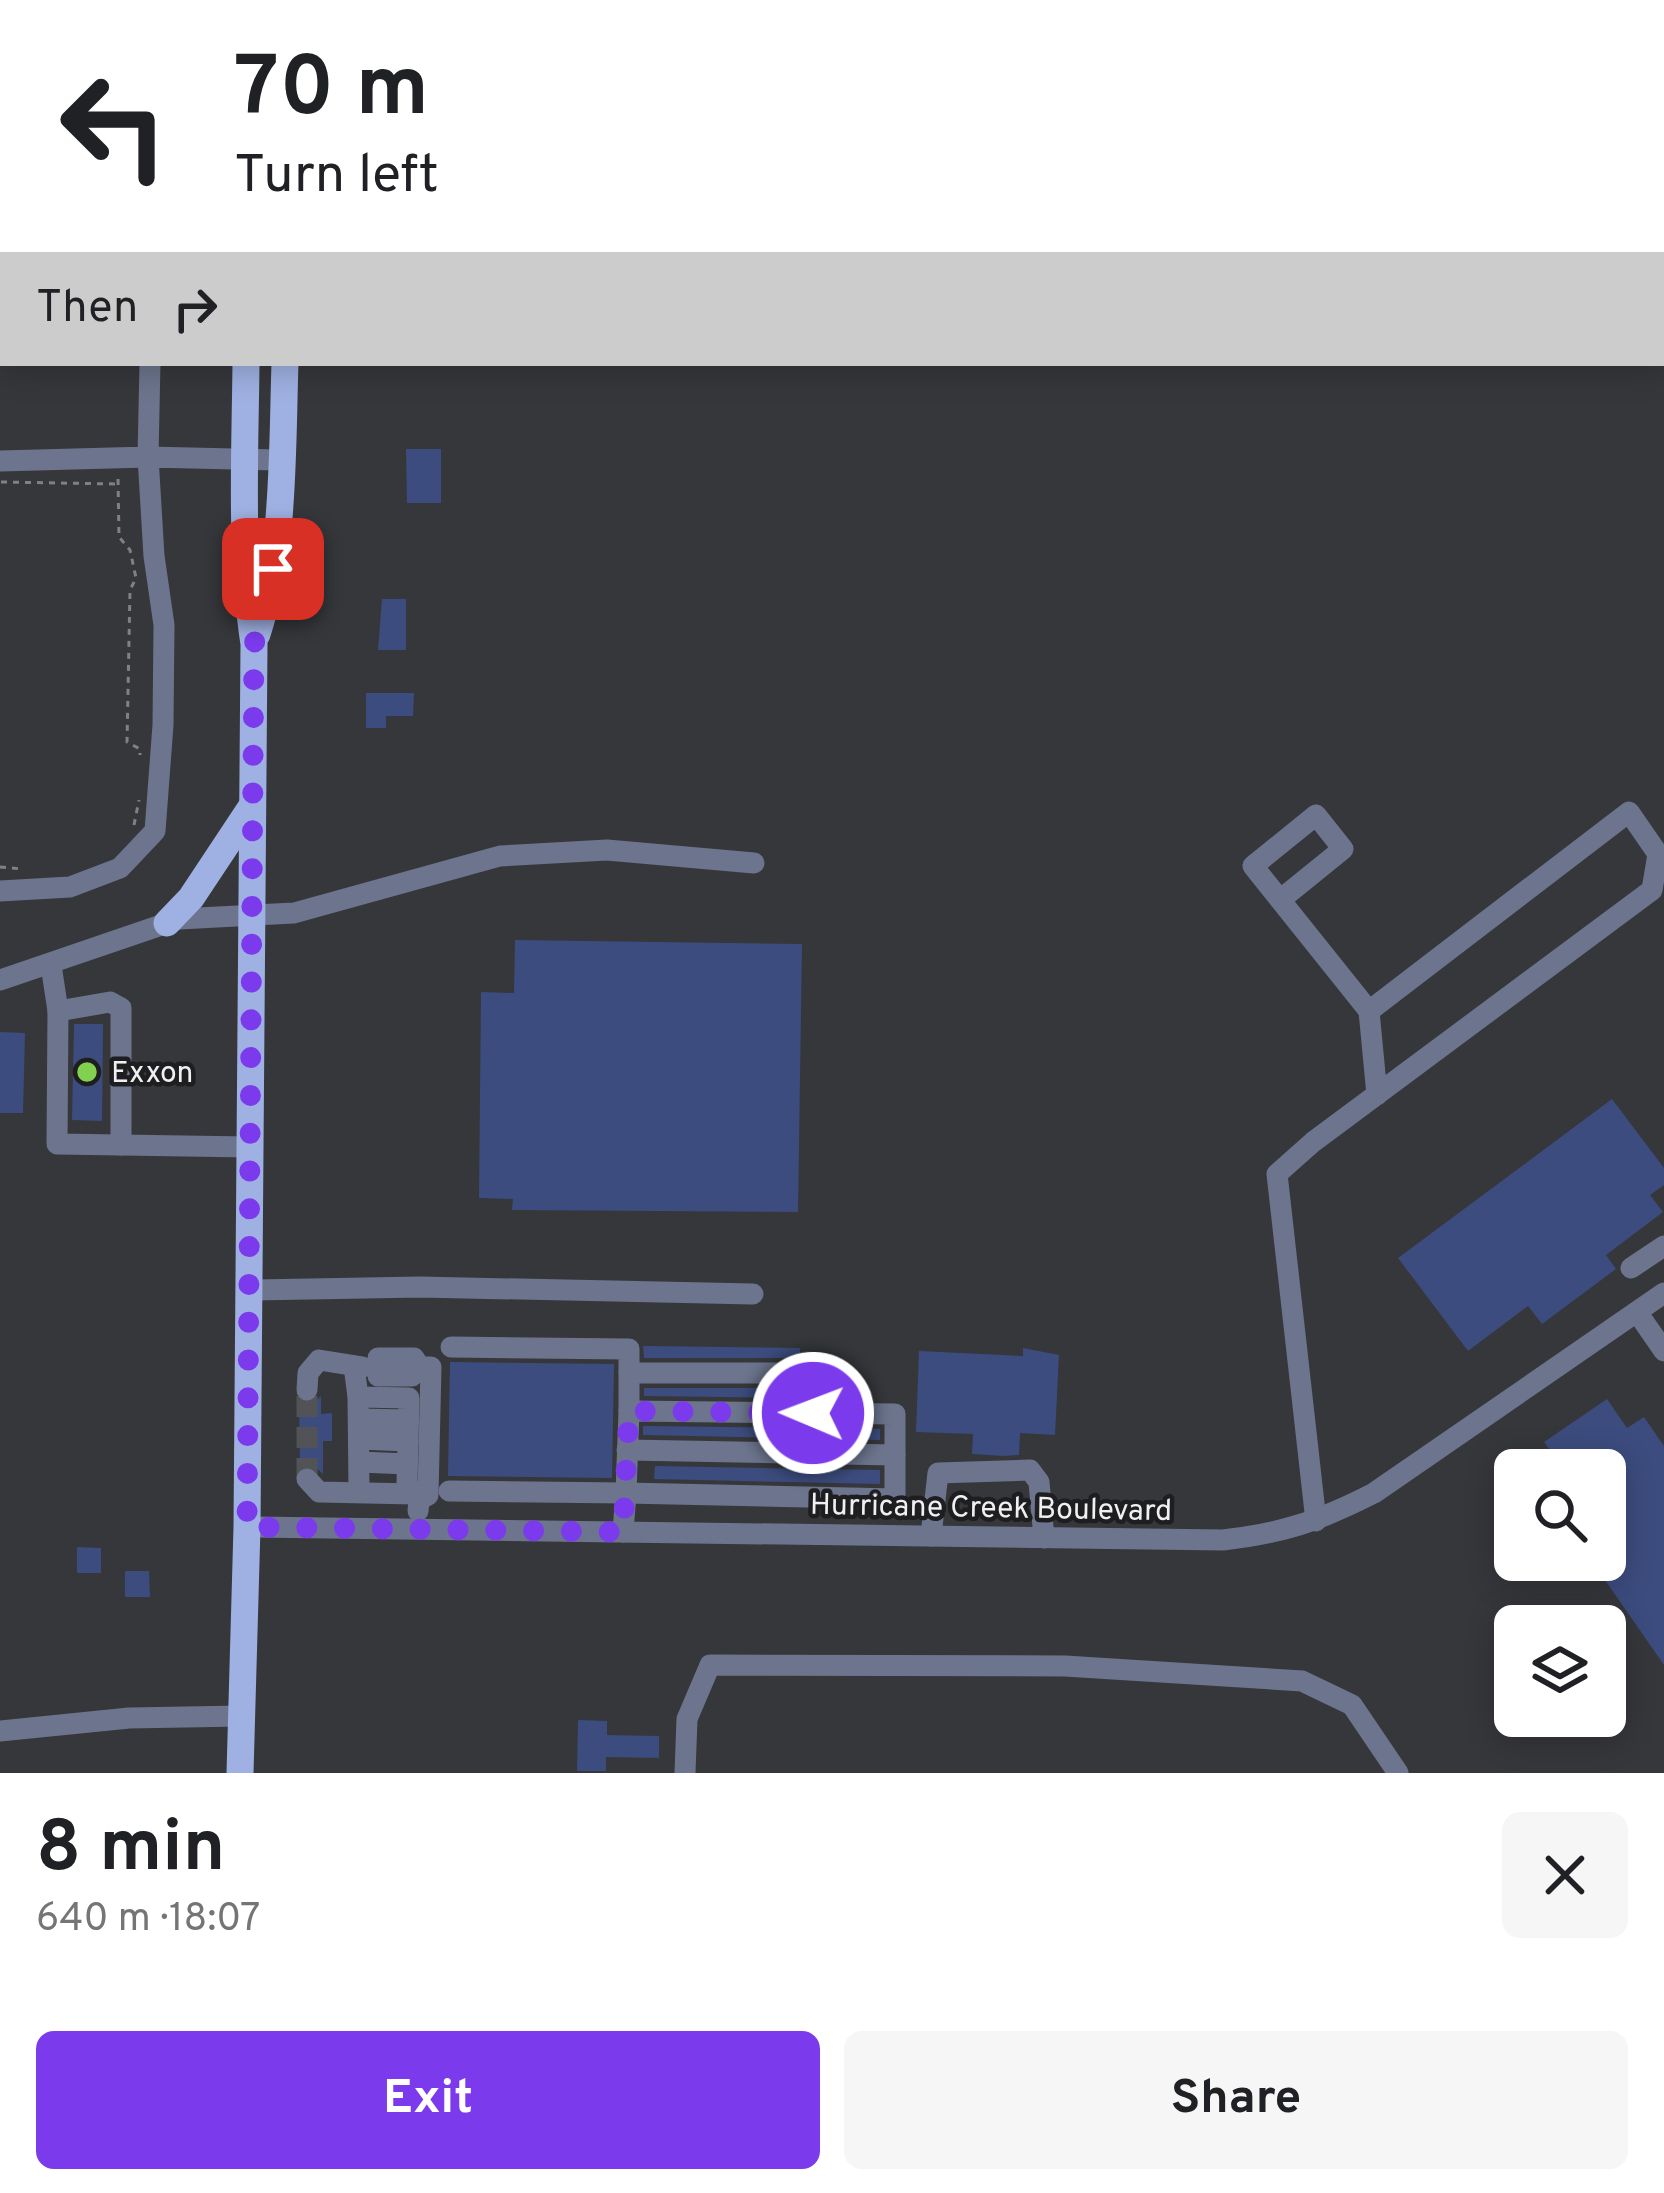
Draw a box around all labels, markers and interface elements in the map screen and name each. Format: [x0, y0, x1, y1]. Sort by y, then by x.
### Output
text: 70 m [234, 39, 429, 145]
icon: left [36, 48, 192, 204]
text: Turn left [234, 143, 439, 212]
icon: right [162, 276, 228, 342]
text: Then [36, 281, 138, 338]
pin [222, 518, 324, 620]
icon: arrive [240, 536, 306, 602]
place label: Exxon [111, 1056, 193, 1093]
marker: Exxon [74, 1059, 100, 1085]
position arrow [750, 1350, 876, 1476]
map controls [1494, 1449, 1626, 1737]
button: search [1494, 1449, 1626, 1581]
street label: Hurricane Creek Boulevard [810, 1488, 1172, 1531]
button: layers [1494, 1605, 1626, 1737]
text: 8 min [36, 1805, 225, 1897]
button: close [1502, 1812, 1628, 1938]
text: 640 m · 18:07 [36, 1896, 260, 1945]
button: Exit [36, 2031, 820, 2169]
button: Share [844, 2031, 1628, 2169]

